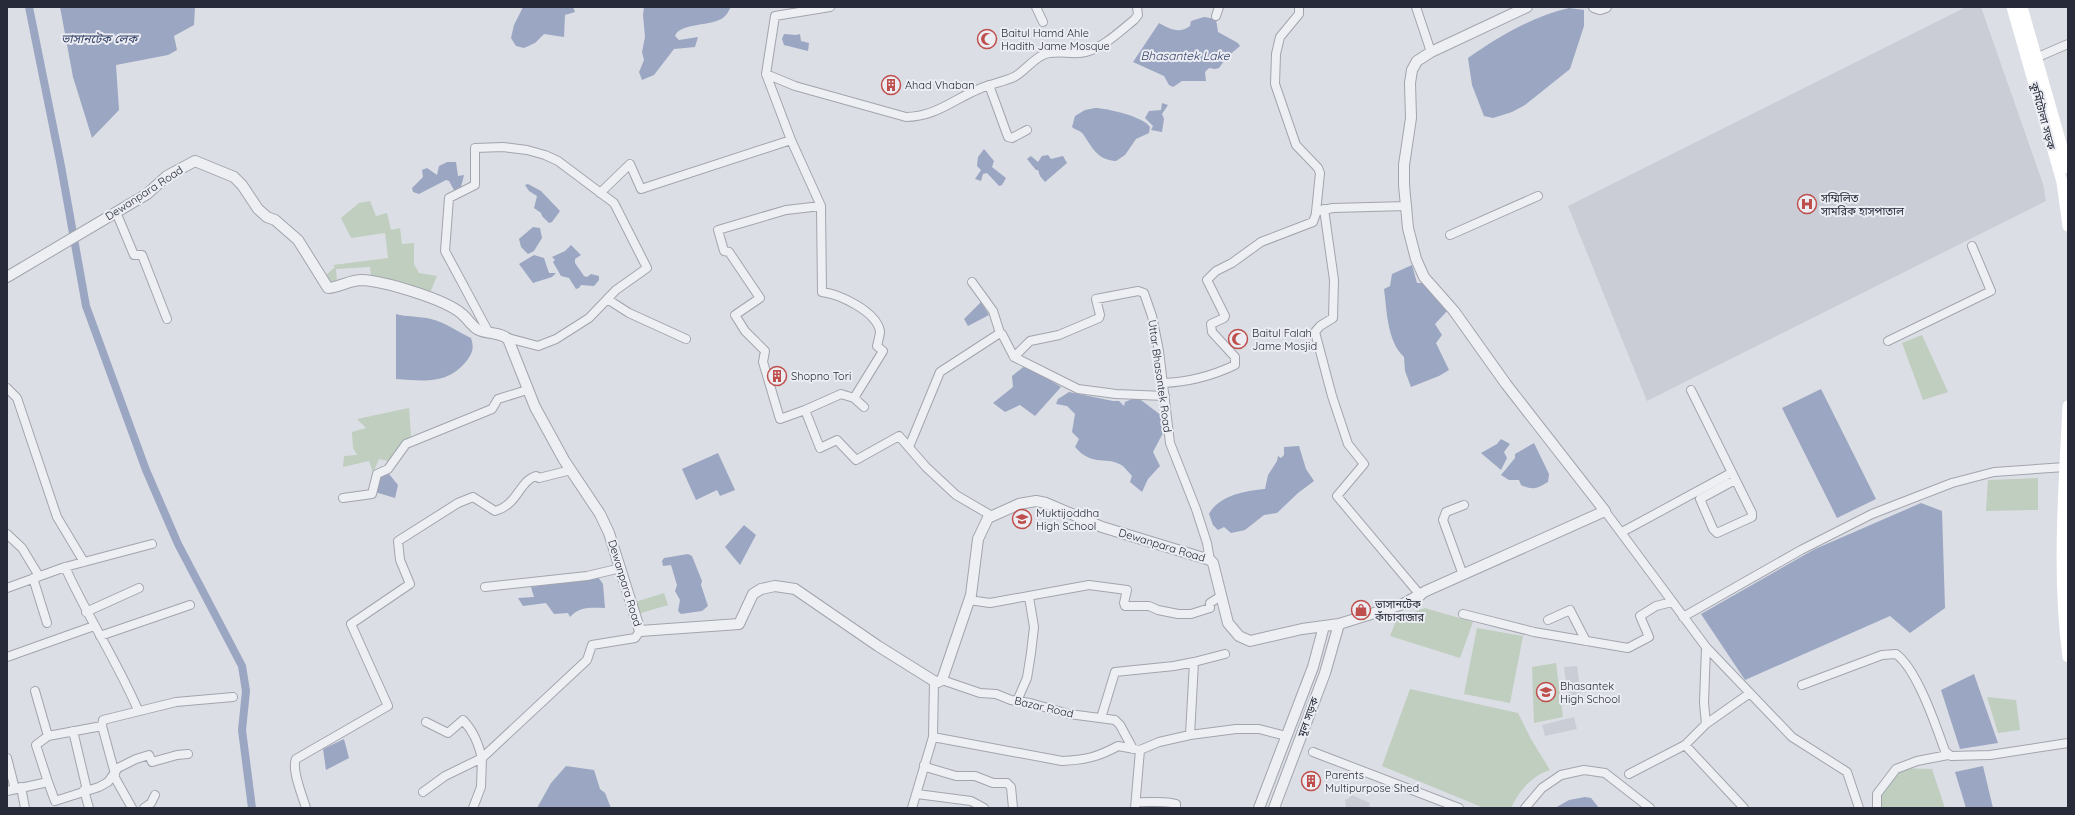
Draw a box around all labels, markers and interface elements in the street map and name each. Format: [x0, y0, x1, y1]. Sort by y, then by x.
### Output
place label: Baitul Hamd Ahle Hadith Jame Mosque [1001, 26, 1110, 53]
mosque icon: Baitul Hamd Ahle Hadith Jame Mosque [976, 28, 998, 50]
water label: ভাসানটেক লেক [61, 31, 139, 46]
water label: Bhasantek Lake [1141, 48, 1231, 63]
building icon: Ahad Vhaban [880, 74, 902, 96]
place label: Ahad Vhaban [905, 78, 975, 92]
street label: কুর্মিটোলা সড়ক [2027, 80, 2059, 151]
street label: Dewanpara Road [102, 163, 186, 223]
place label: সম্মিলিত সামরিক হাসপাতাল [1820, 191, 1905, 218]
hospital icon: সম্মিলিত সামরিক হাসপাতাল [1796, 193, 1818, 215]
street label: Uttar Bhasantek Road [1145, 319, 1175, 433]
place label: Baitul Falah Jame Mosjid [1252, 326, 1317, 353]
mosque icon: Baitul Falah Jame Mosjid [1227, 328, 1249, 350]
building icon: Shopno Tori [766, 365, 788, 387]
place label: Shopno Tori [791, 369, 851, 383]
place label: Muktijoddha High School [1036, 506, 1099, 533]
school or university icon: Muktijoddha High School [1011, 508, 1033, 530]
street label: Dewanpara Road [1117, 525, 1207, 565]
street label: Dewanpara Road [605, 538, 645, 628]
place label: ভাসানটেক কাঁচাবাজার [1374, 597, 1425, 624]
shop icon: ভাসানটেক কাঁচাবাজার [1350, 599, 1372, 621]
place label: Bhasantek High School [1560, 679, 1620, 706]
school or university icon: Bhasantek High School [1535, 681, 1557, 703]
street label: Bazar Road [1013, 693, 1075, 721]
street label: মূল সড়ক [1294, 695, 1322, 740]
place label: Parents Multipurpose Shed [1325, 768, 1419, 795]
building icon: Parents Multipurpose Shed [1300, 770, 1322, 792]

